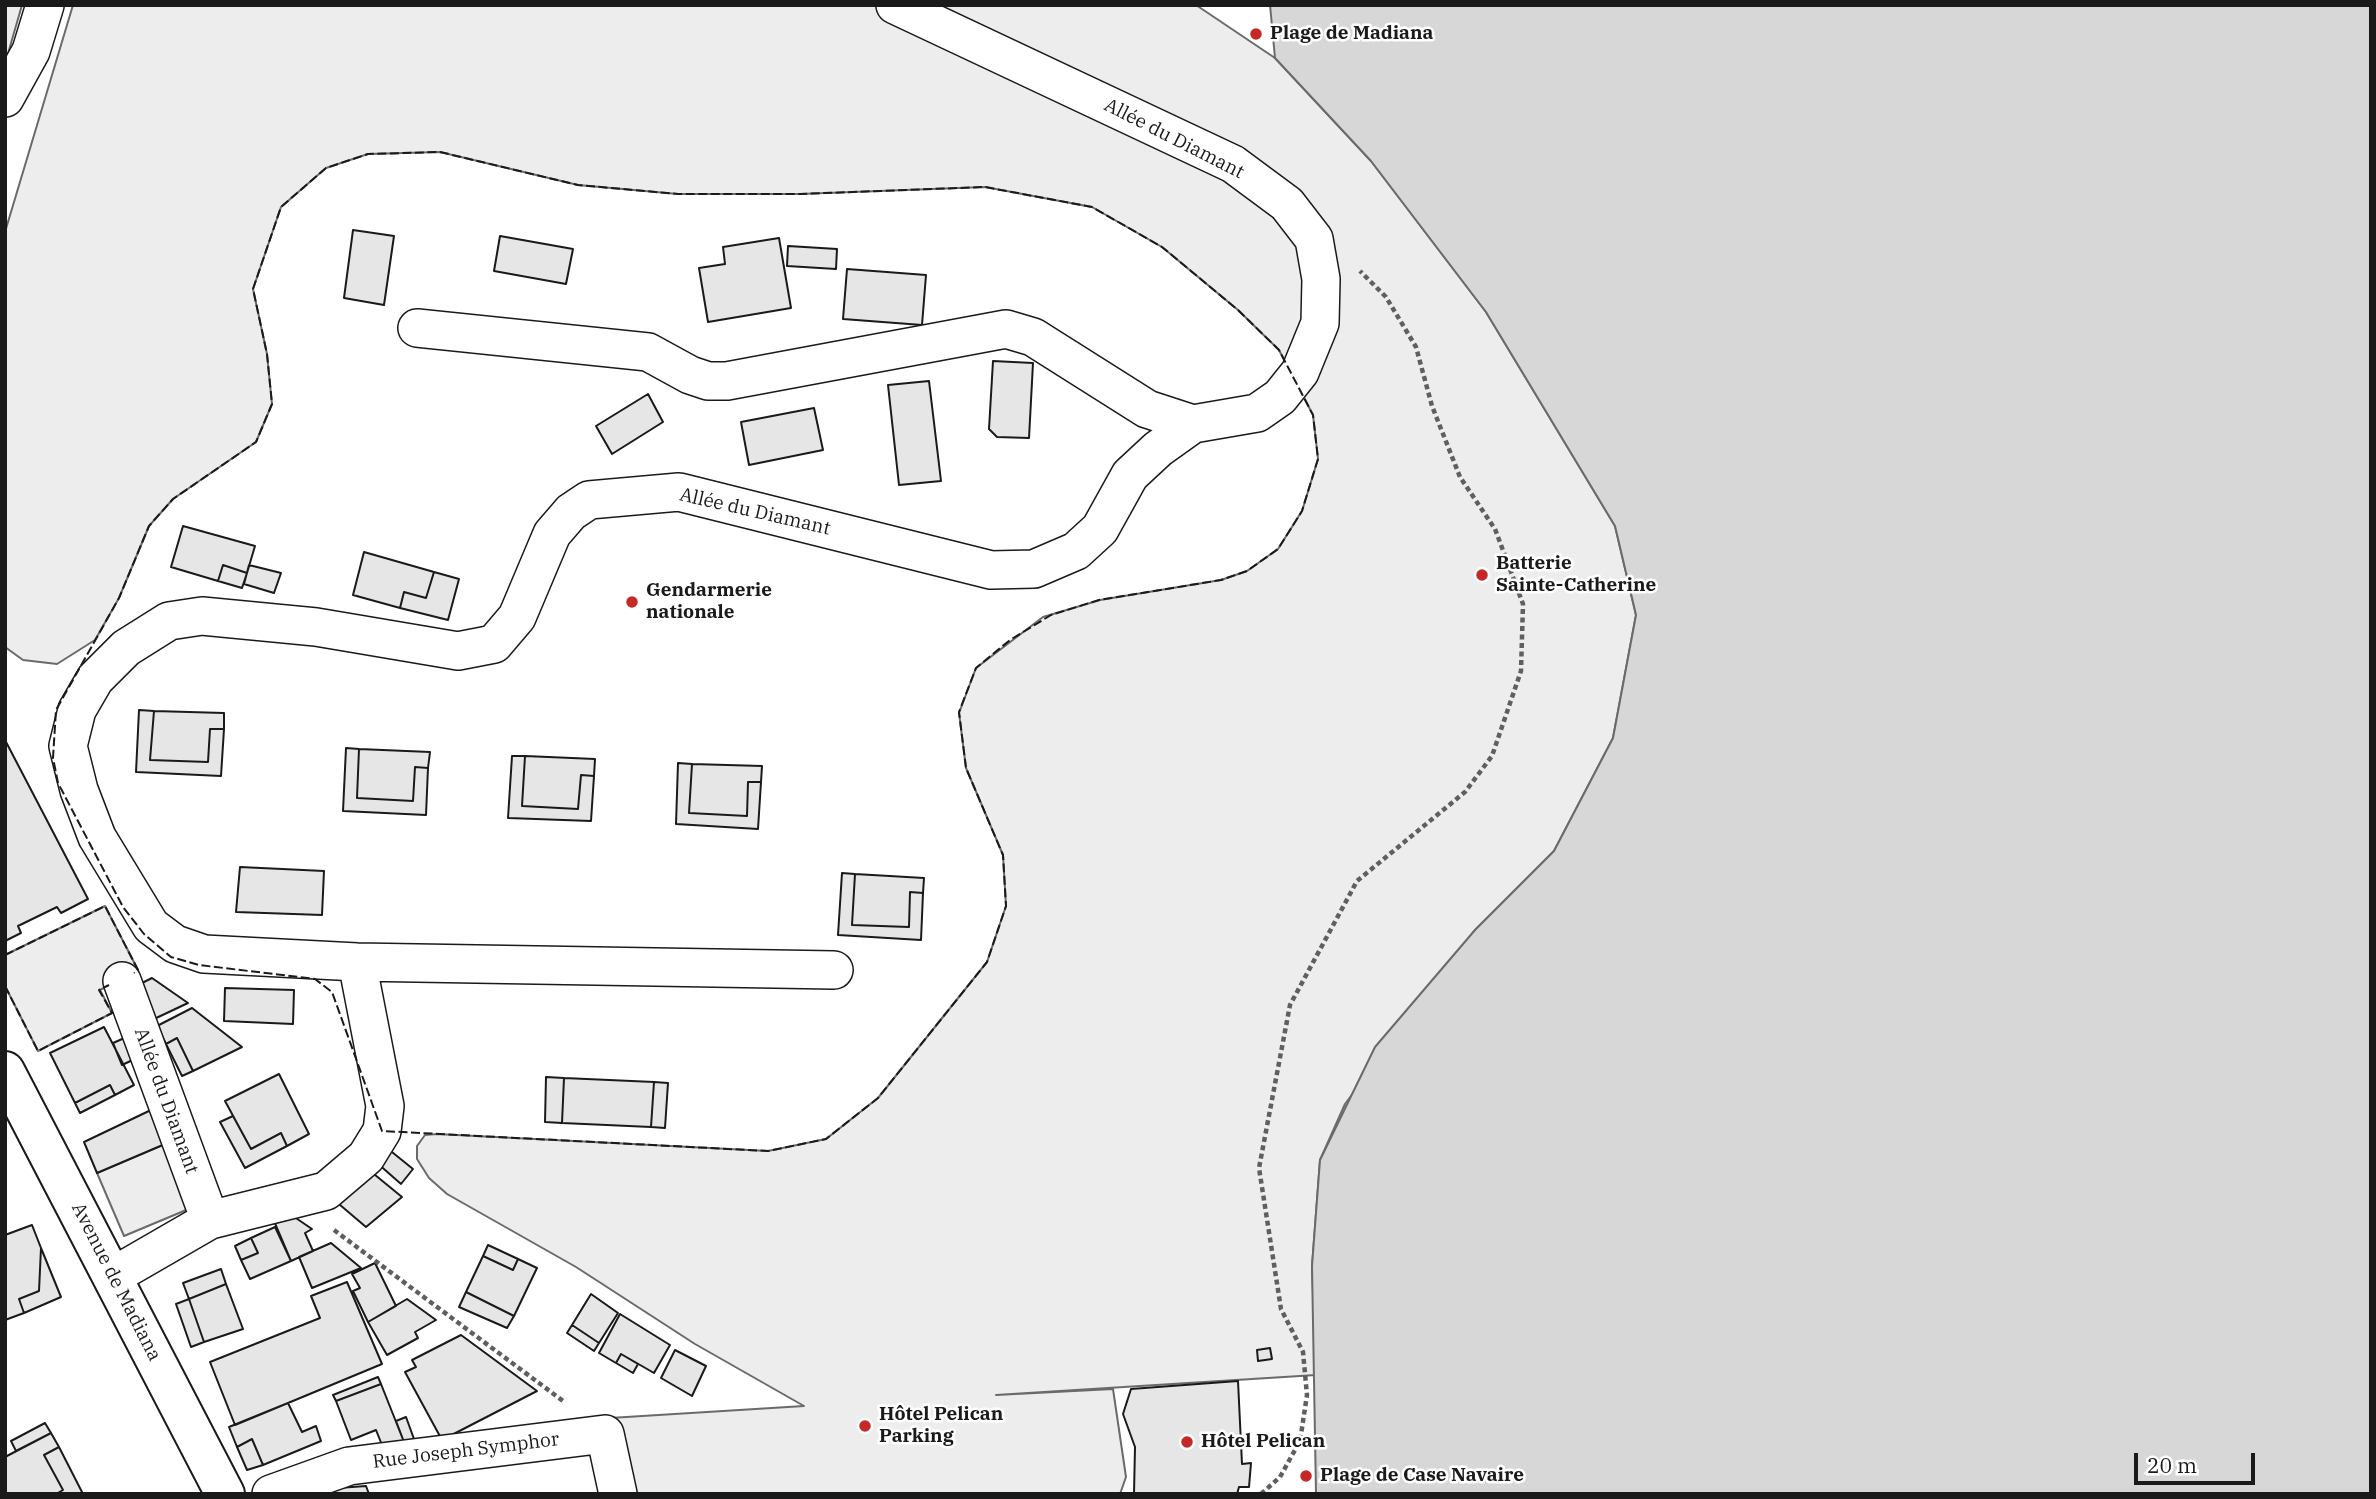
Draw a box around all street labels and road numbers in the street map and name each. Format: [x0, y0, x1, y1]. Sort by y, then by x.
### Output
street label: Allée du Diamant [1100, 94, 1248, 184]
street label: Allée du Diamant [677, 484, 833, 540]
street label: Allée du Diamant [129, 1025, 203, 1177]
street label: Avenue de Madiana [66, 1199, 166, 1365]
street label: Rue Joseph Symphor [371, 1428, 561, 1474]

